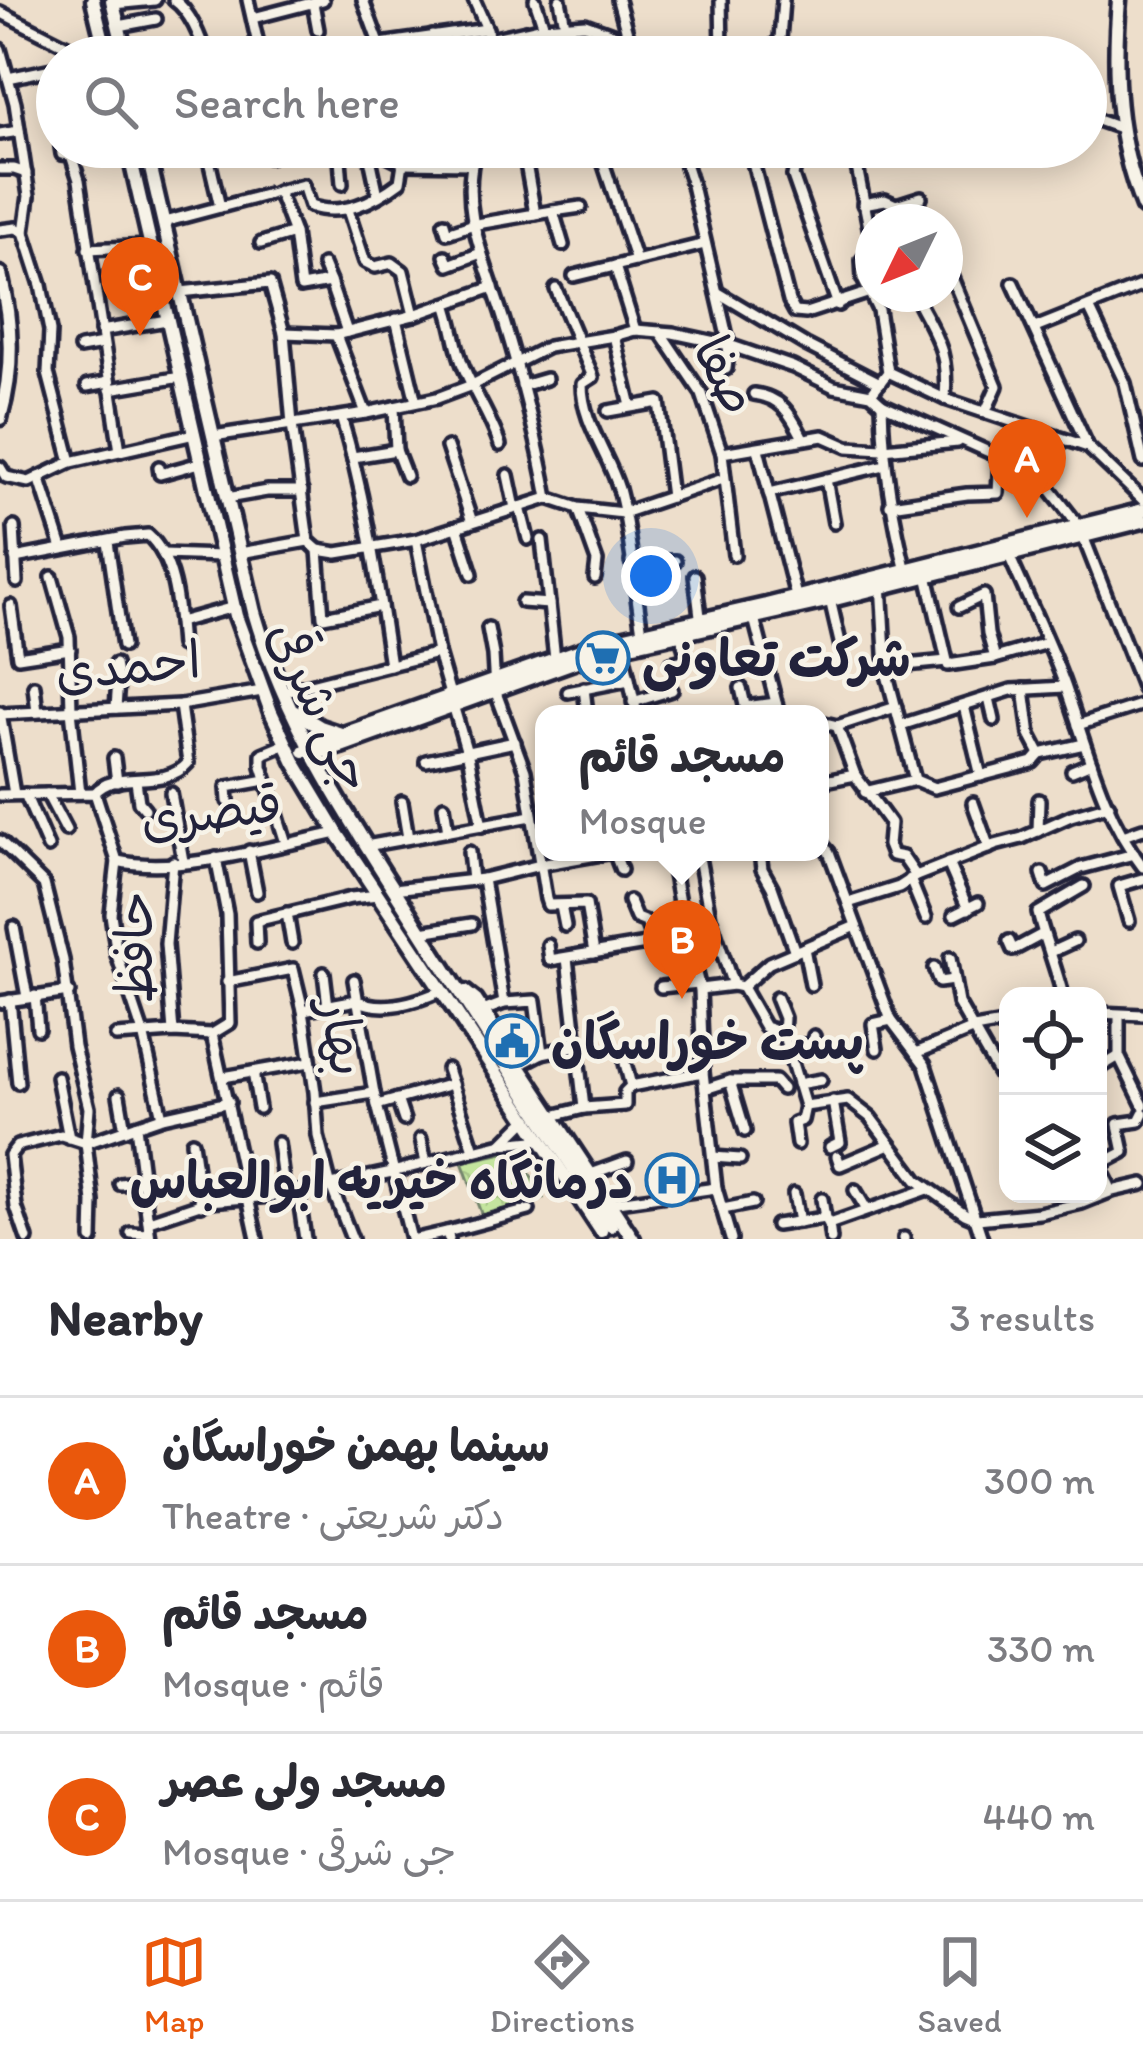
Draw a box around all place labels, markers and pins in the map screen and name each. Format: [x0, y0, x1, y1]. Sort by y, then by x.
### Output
pin: C [101, 237, 179, 336]
pin: A [988, 419, 1066, 518]
place label: شرکت تعاونی [642, 628, 911, 692]
supermarket icon: شرکت تعاونی [575, 630, 631, 686]
pin: B [643, 900, 721, 999]
place label: پست خوراسگان [551, 1010, 864, 1074]
public building icon: پست خوراسگان [484, 1013, 540, 1069]
place label: درمانگاه خیریه ابوالعباس [130, 1149, 633, 1213]
hospital icon: درمانگاه خیریه ابوالعباس [644, 1152, 700, 1208]

